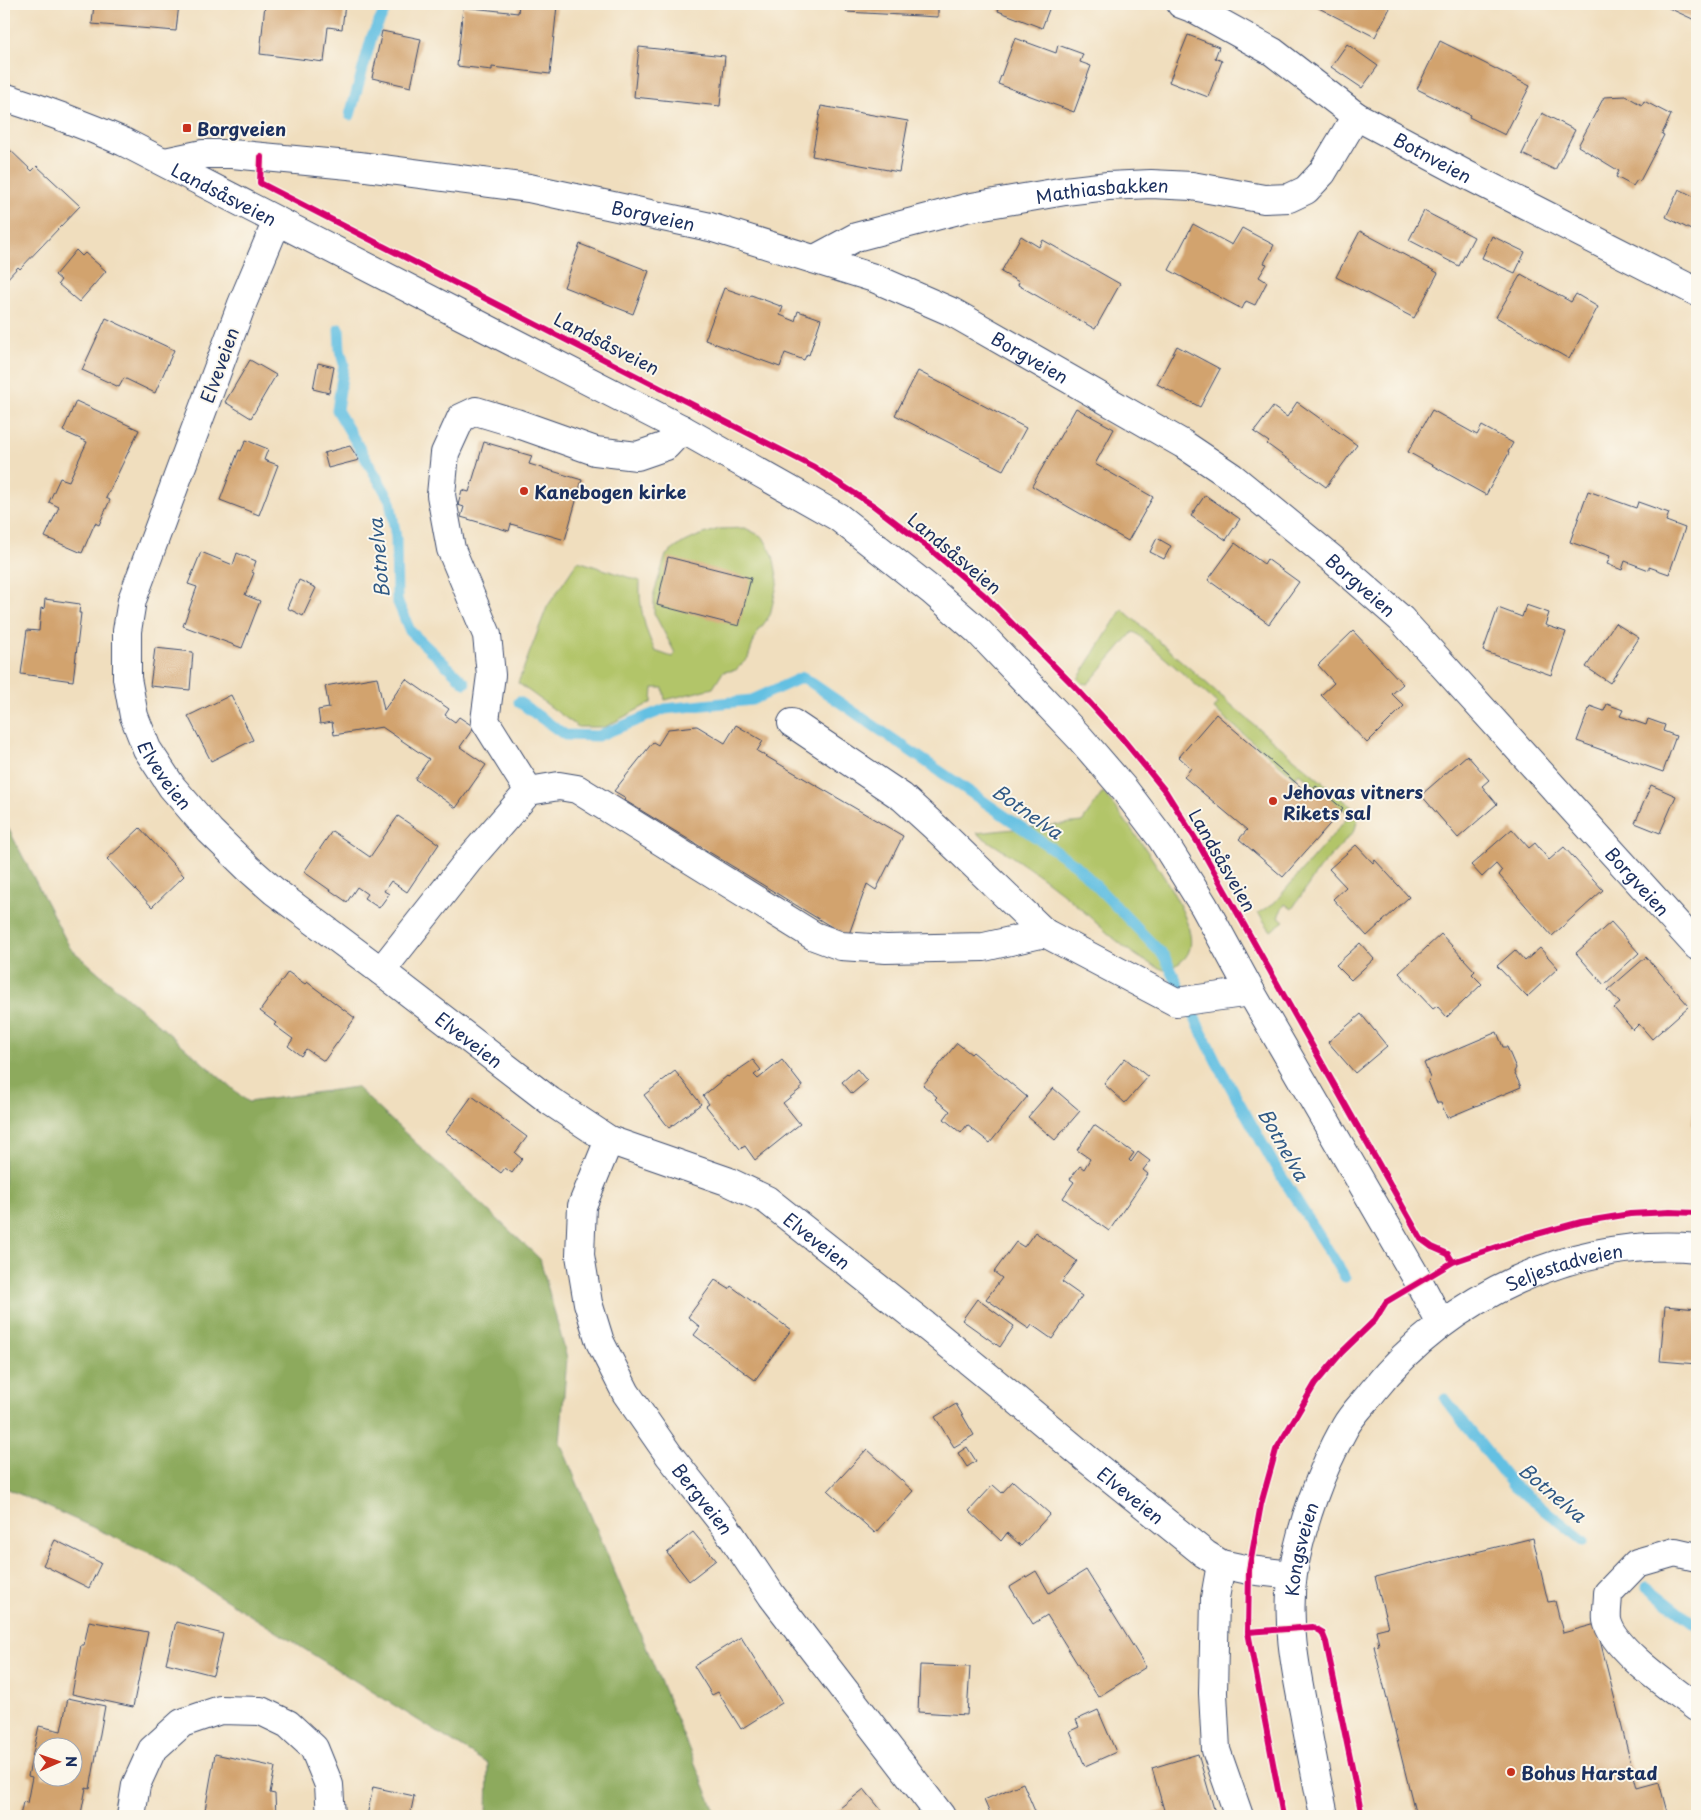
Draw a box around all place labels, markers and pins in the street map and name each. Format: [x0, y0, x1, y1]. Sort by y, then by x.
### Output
place label: Borgveien [197, 115, 286, 142]
marker: Borgveien [181, 122, 193, 134]
place label: Kanebogen kirke [534, 478, 687, 505]
marker: Kanebogen kirke [518, 485, 530, 497]
place label: Jehovas vitners Rikets sal [1283, 778, 1424, 826]
marker: Jehovas vitners Rikets sal [1267, 795, 1279, 807]
place label: Bohus Harstad [1521, 1759, 1658, 1786]
marker: Bohus Harstad [1505, 1766, 1517, 1778]

